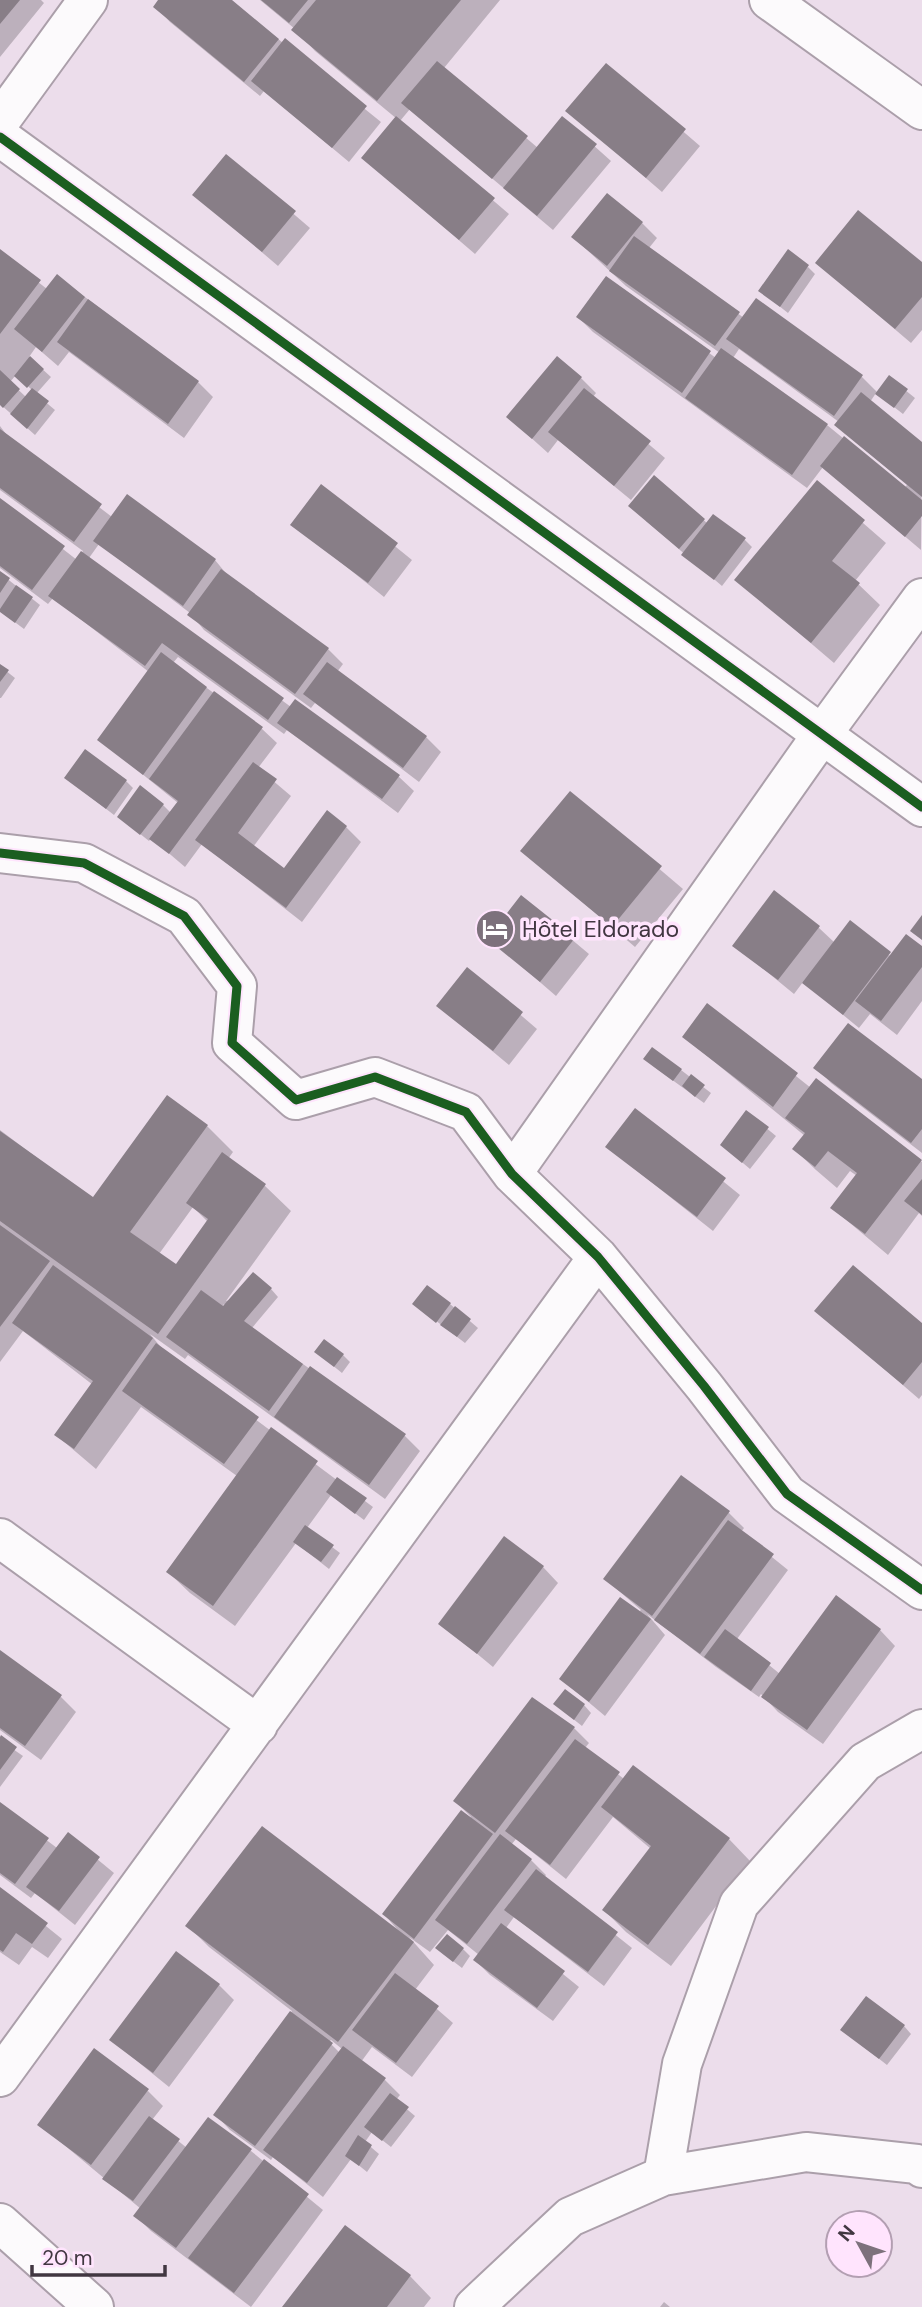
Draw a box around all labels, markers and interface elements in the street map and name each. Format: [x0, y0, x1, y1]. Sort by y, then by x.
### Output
hotel icon: Hôtel Eldorado [474, 908, 516, 950]
place label: Hôtel Eldorado [522, 914, 679, 944]
north arrow [824, 2209, 894, 2279]
text: N [832, 2220, 860, 2247]
scale bar [32, 2234, 164, 2278]
text: 20 m [42, 2244, 93, 2272]

